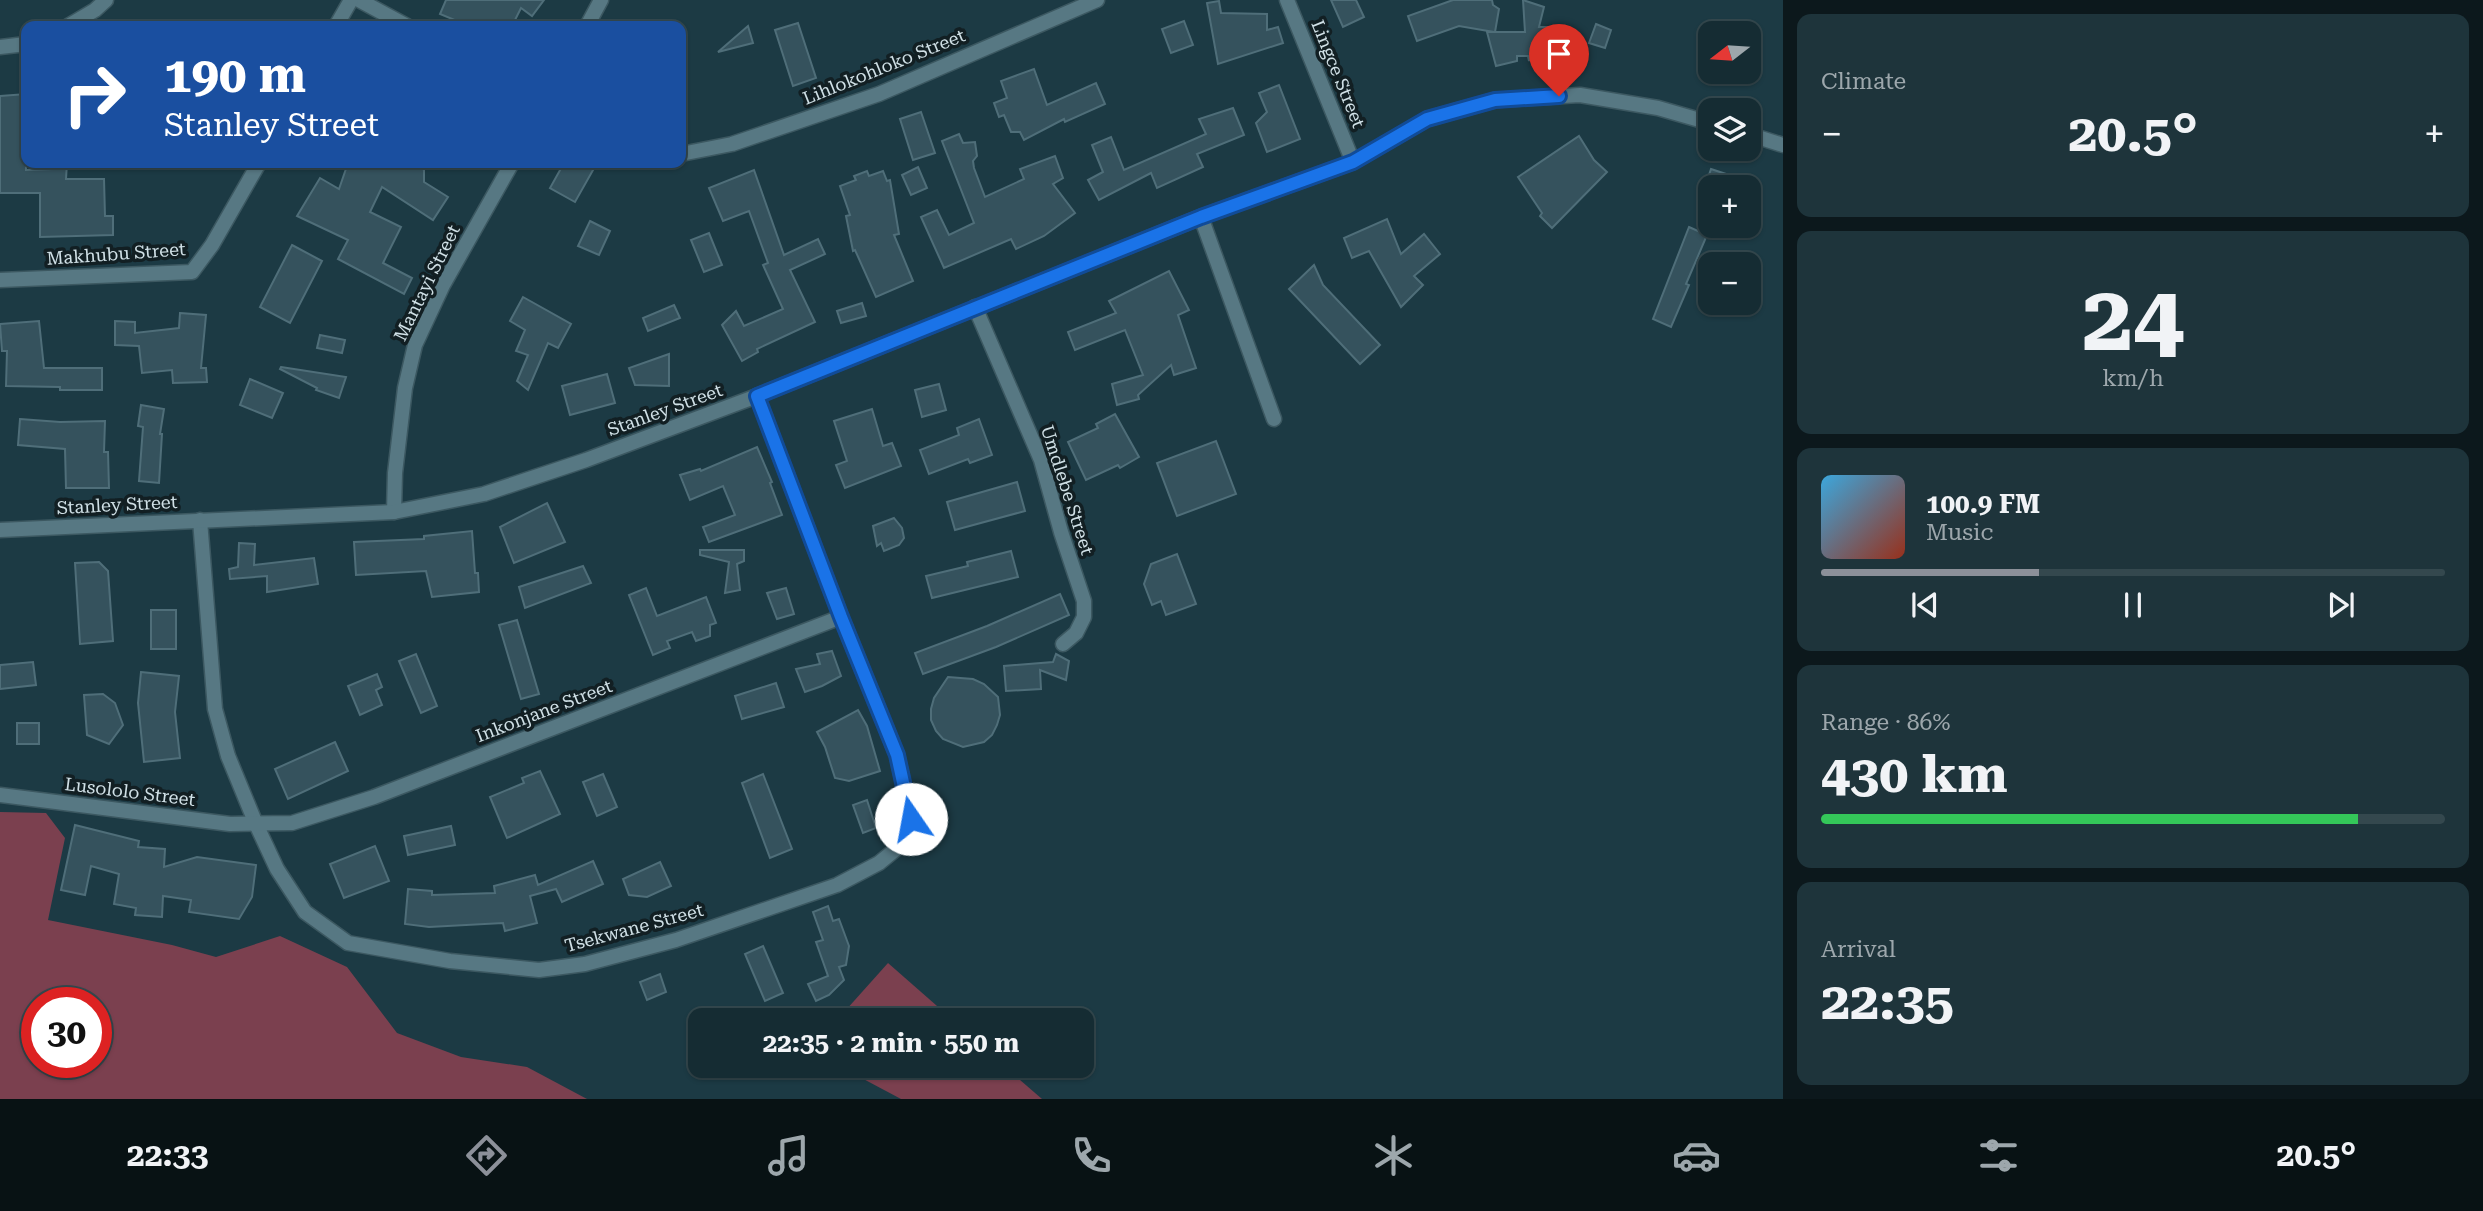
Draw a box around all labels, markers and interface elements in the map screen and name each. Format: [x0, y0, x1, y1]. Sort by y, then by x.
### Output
street label: Lingce Street [1307, 17, 1370, 131]
north arrow [1698, 21, 1760, 84]
map controls [1698, 21, 1761, 315]
street label: Lihlokohloko Street [800, 24, 968, 109]
pin [1529, 24, 1589, 96]
icon: arrive [1540, 35, 1578, 73]
text: 190 m [164, 47, 306, 104]
icon: right [49, 49, 140, 140]
text: Climate [1821, 68, 1906, 95]
button: layers [1698, 98, 1761, 161]
text: 20.5° [2068, 103, 2198, 164]
text: Stanley Street [164, 106, 379, 144]
text: − [1821, 112, 1842, 156]
text: + [2424, 112, 2445, 156]
button: + [1698, 175, 1761, 238]
street label: Mantayi Street [389, 221, 464, 344]
street label: Makhubu Street [46, 238, 187, 269]
button: − [1698, 252, 1761, 315]
text: 24 [2082, 266, 2184, 372]
text: km/h [2102, 365, 2164, 392]
street label: Stanley Street [604, 379, 725, 440]
street label: Umdlebe Street [1037, 422, 1098, 558]
text: 100.9 FM [1926, 489, 2040, 519]
street label: Stanley Street [56, 491, 178, 518]
text: Music [1926, 519, 1993, 546]
icon: previous [1906, 586, 1944, 624]
icon: pause [2114, 586, 2152, 624]
icon: next [2322, 586, 2360, 624]
street label: Inkonjane Street [473, 675, 615, 746]
text: Range · 86% [1821, 709, 1950, 736]
text: 430 km [1821, 744, 2008, 805]
street label: Lusololo Street [64, 773, 197, 810]
position arrow [874, 782, 948, 856]
street label: Tsekwane Street [562, 899, 706, 956]
text: Arrival [1821, 936, 1896, 963]
text: 22:35 [1821, 971, 1954, 1032]
speed limit sign: 30 [21, 987, 112, 1078]
text: 22:35 · 2 min · 550 m [763, 1028, 1019, 1058]
icon: directions [462, 1131, 511, 1180]
icon: music [764, 1131, 813, 1180]
icon: phone [1067, 1131, 1116, 1180]
icon: climate [1369, 1131, 1418, 1180]
icon: car [1672, 1131, 1721, 1180]
icon: filters [1974, 1131, 2023, 1180]
text: 22:33 [127, 1136, 208, 1174]
text: 20.5° [2276, 1136, 2356, 1174]

